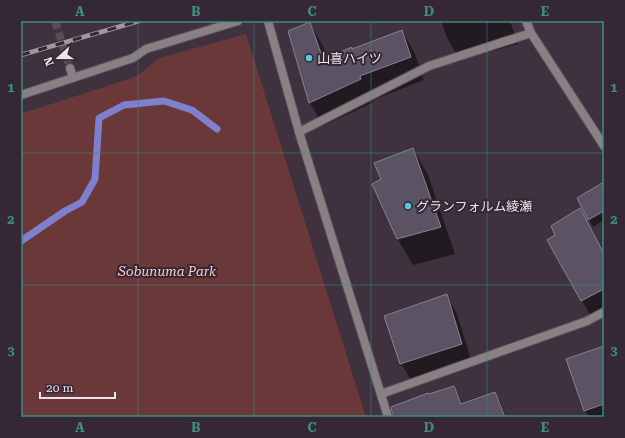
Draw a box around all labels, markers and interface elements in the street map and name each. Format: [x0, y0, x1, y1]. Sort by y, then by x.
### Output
text: A [75, 4, 85, 19]
text: B [191, 4, 201, 19]
text: C [307, 4, 317, 19]
text: D [424, 4, 434, 19]
text: E [541, 4, 549, 19]
north arrow [38, 38, 78, 78]
place label: 山喜ハイツ [317, 51, 382, 66]
marker: 山喜ハイツ [304, 53, 314, 63]
text: N [41, 55, 57, 68]
text: 1 [7, 80, 15, 95]
text: 1 [610, 80, 618, 95]
place label: グランフォルム綾瀬 [416, 199, 532, 214]
marker: グランフォルム綾瀬 [403, 201, 413, 211]
text: 2 [7, 212, 15, 227]
text: 2 [610, 212, 618, 227]
park label: Sobunuma Park [117, 264, 217, 279]
text: 3 [7, 343, 15, 358]
text: 3 [610, 343, 618, 358]
scale bar [40, 374, 115, 400]
text: 20 m [46, 381, 73, 395]
text: A [75, 420, 85, 435]
text: B [191, 420, 201, 435]
text: C [307, 420, 317, 435]
text: D [424, 420, 434, 435]
text: E [541, 420, 549, 435]

